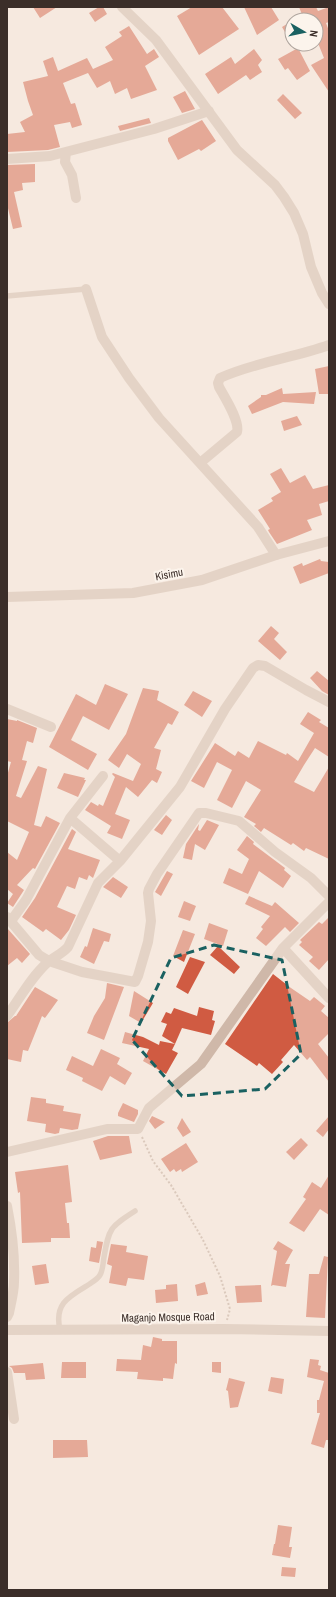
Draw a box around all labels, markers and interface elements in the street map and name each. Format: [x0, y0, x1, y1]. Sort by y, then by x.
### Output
north arrow [284, 12, 324, 52]
text: N [306, 29, 321, 38]
street label: Kisimu [154, 565, 184, 583]
street label: Maganjo Mosque Road [121, 1309, 215, 1325]

